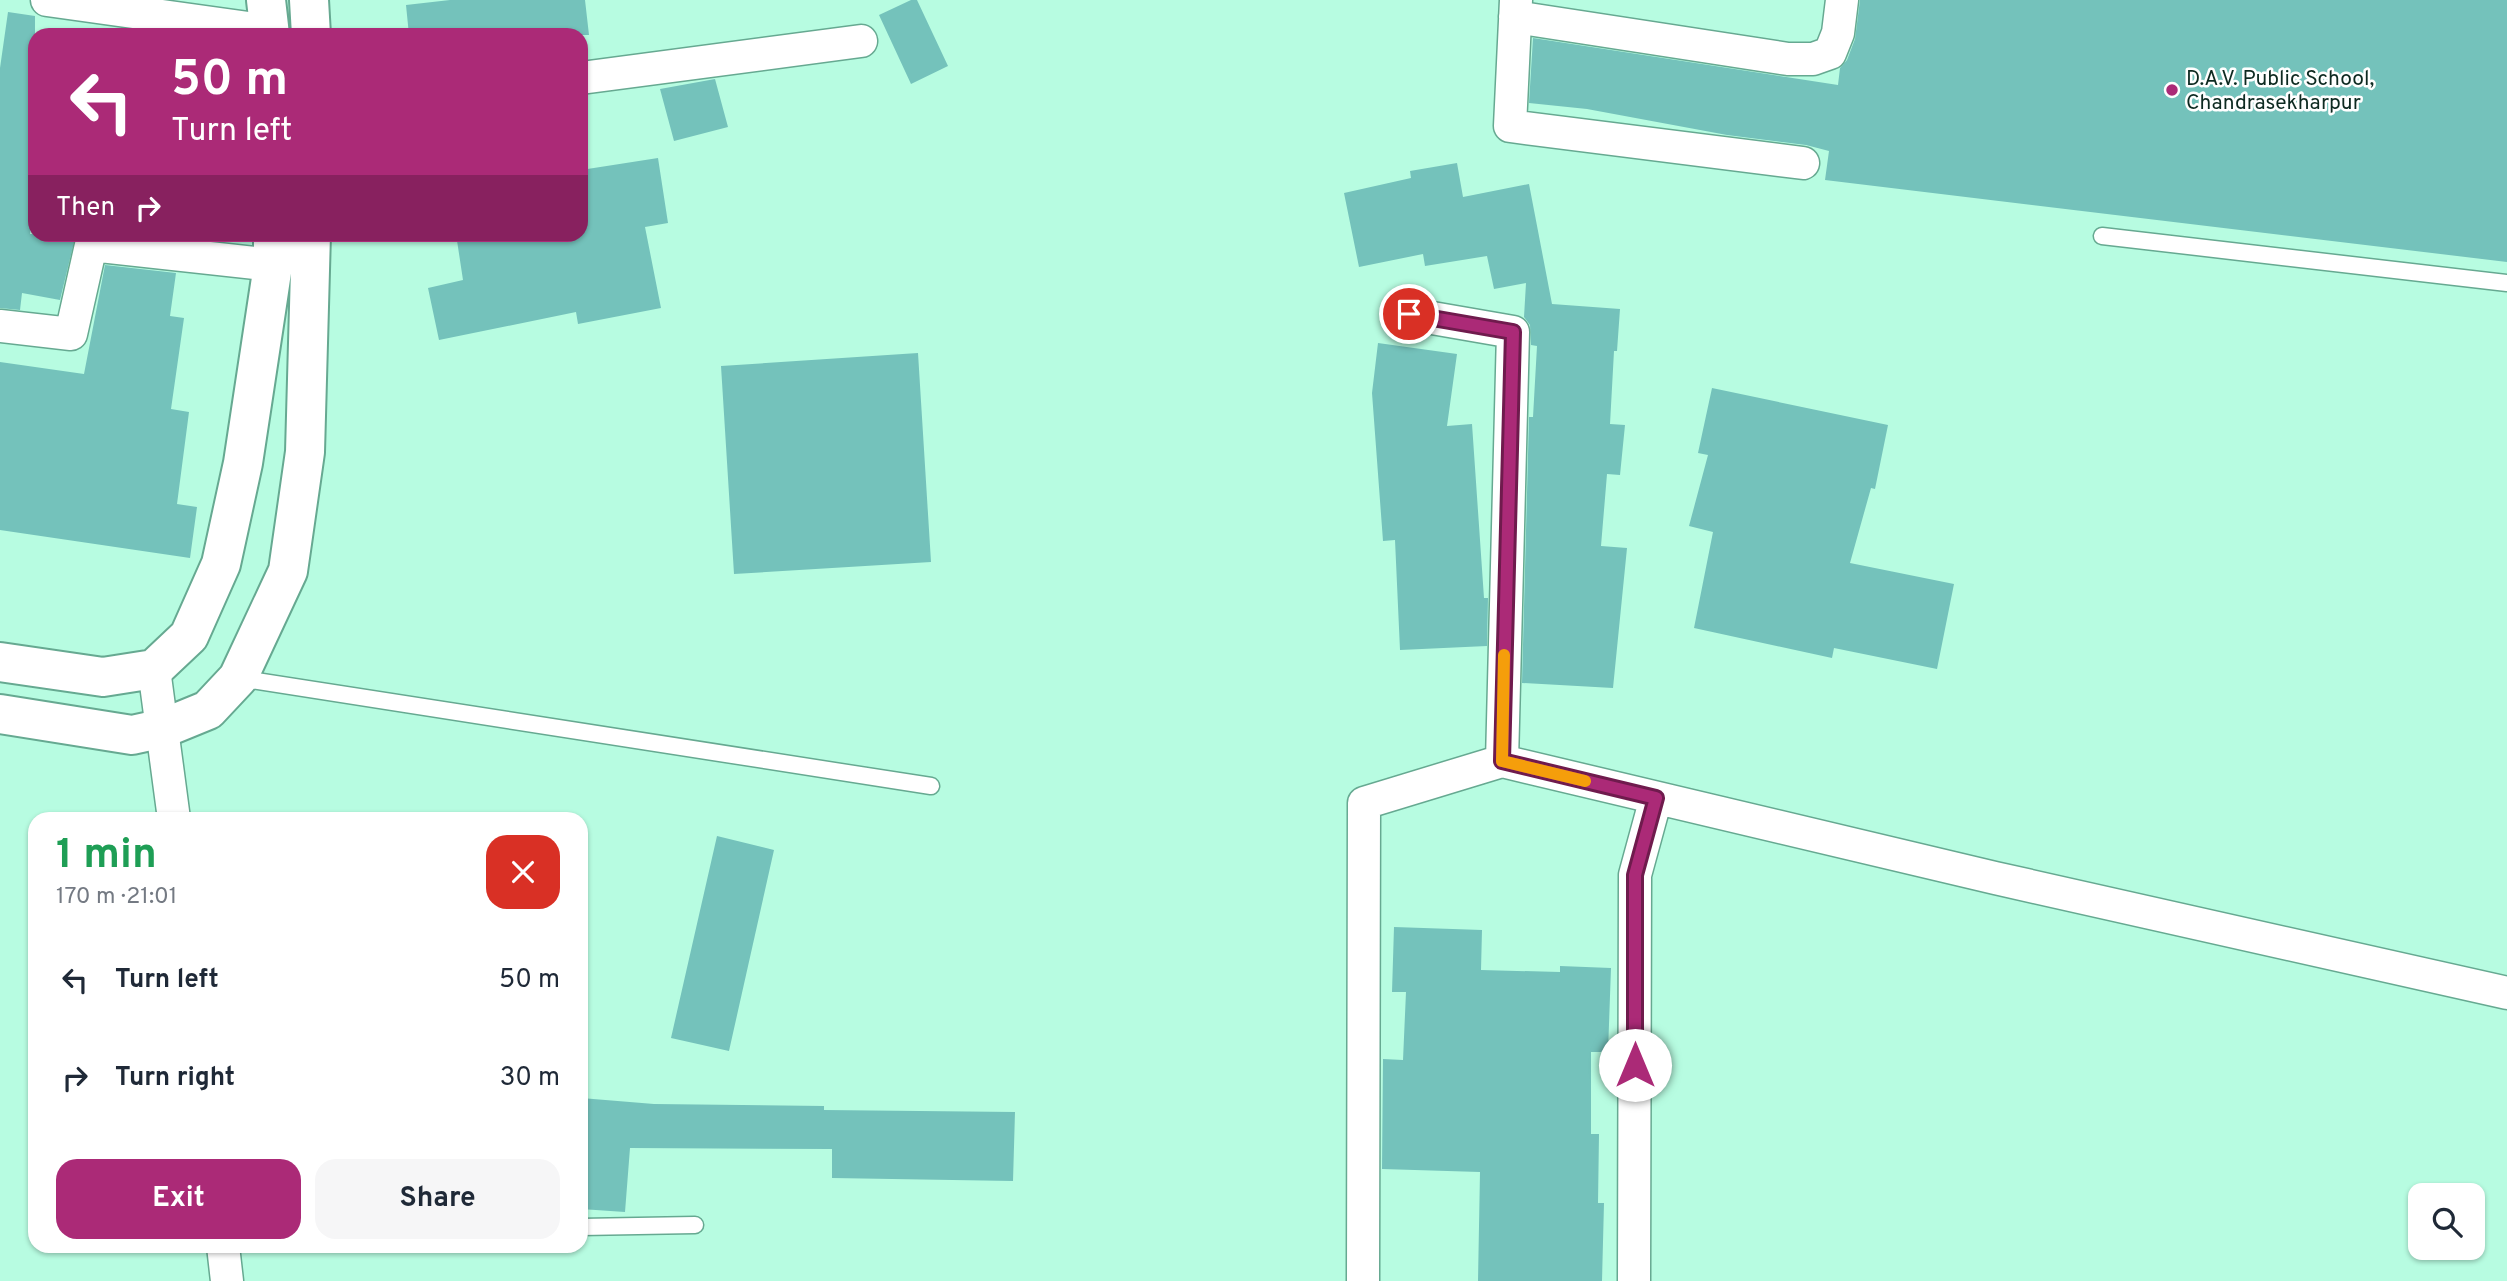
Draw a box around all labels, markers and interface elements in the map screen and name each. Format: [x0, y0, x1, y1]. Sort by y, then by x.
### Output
text: 50 m [171, 51, 288, 113]
icon: left [56, 56, 147, 147]
place label: D.A.V. Public School, Chandrasekharpur [2186, 66, 2374, 117]
marker: D.A.V. Public School, Chandrasekharpur [2164, 82, 2180, 98]
text: Turn left [171, 112, 292, 152]
icon: right [129, 189, 167, 227]
text: Then [56, 192, 115, 225]
pin [1379, 284, 1439, 344]
icon: arrive [1390, 295, 1428, 333]
text: 1 min [56, 830, 157, 883]
button: close [486, 835, 560, 909]
text: 170 m · 21:01 [56, 883, 177, 912]
icon: left [56, 961, 94, 999]
text: Turn left [115, 964, 219, 997]
text: 50 m [499, 964, 560, 997]
position arrow [1598, 1028, 1672, 1102]
icon: right [56, 1059, 94, 1097]
text: Turn right [115, 1062, 235, 1095]
text: 30 m [500, 1062, 560, 1095]
button: Exit [56, 1159, 301, 1239]
button: Share [315, 1159, 560, 1239]
map controls [2408, 1183, 2485, 1260]
button: search [2408, 1183, 2485, 1260]

